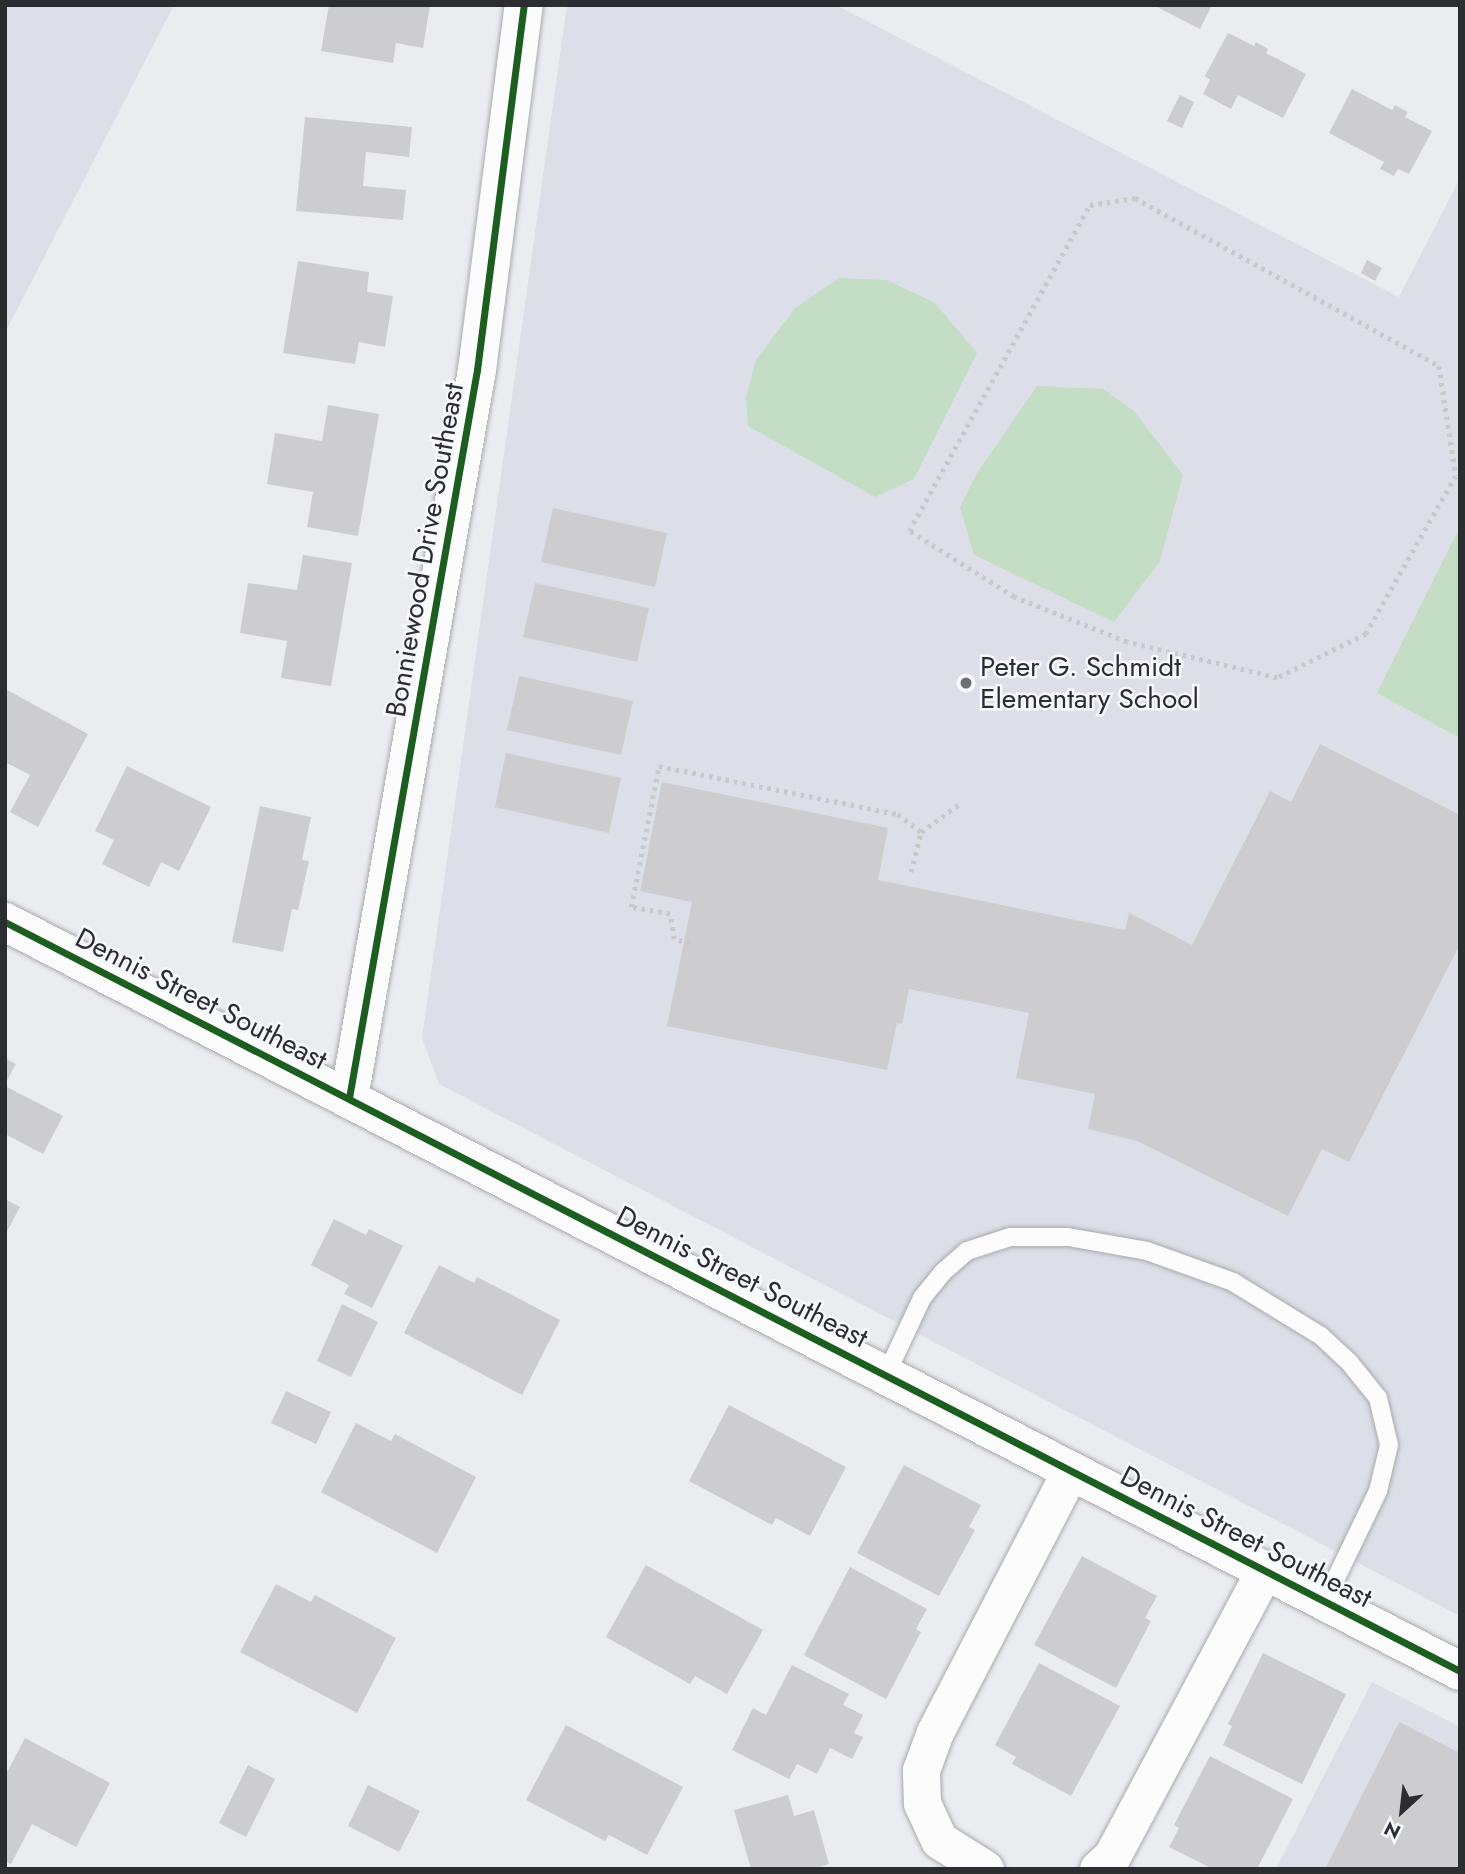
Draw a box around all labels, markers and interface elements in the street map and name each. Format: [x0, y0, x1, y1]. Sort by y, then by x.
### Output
street label: Bonniewood Drive Southeast [379, 380, 471, 720]
place label: Peter G. Schmidt Elementary School [980, 650, 1199, 716]
marker: Peter G. Schmidt Elementary School [958, 675, 974, 691]
street label: Dennis Street Southeast [70, 921, 332, 1077]
street label: Dennis Street Southeast [611, 1199, 873, 1355]
street label: Dennis Street Southeast [1115, 1459, 1377, 1615]
north arrow [1367, 1776, 1437, 1846]
text: N [1379, 1815, 1405, 1846]

